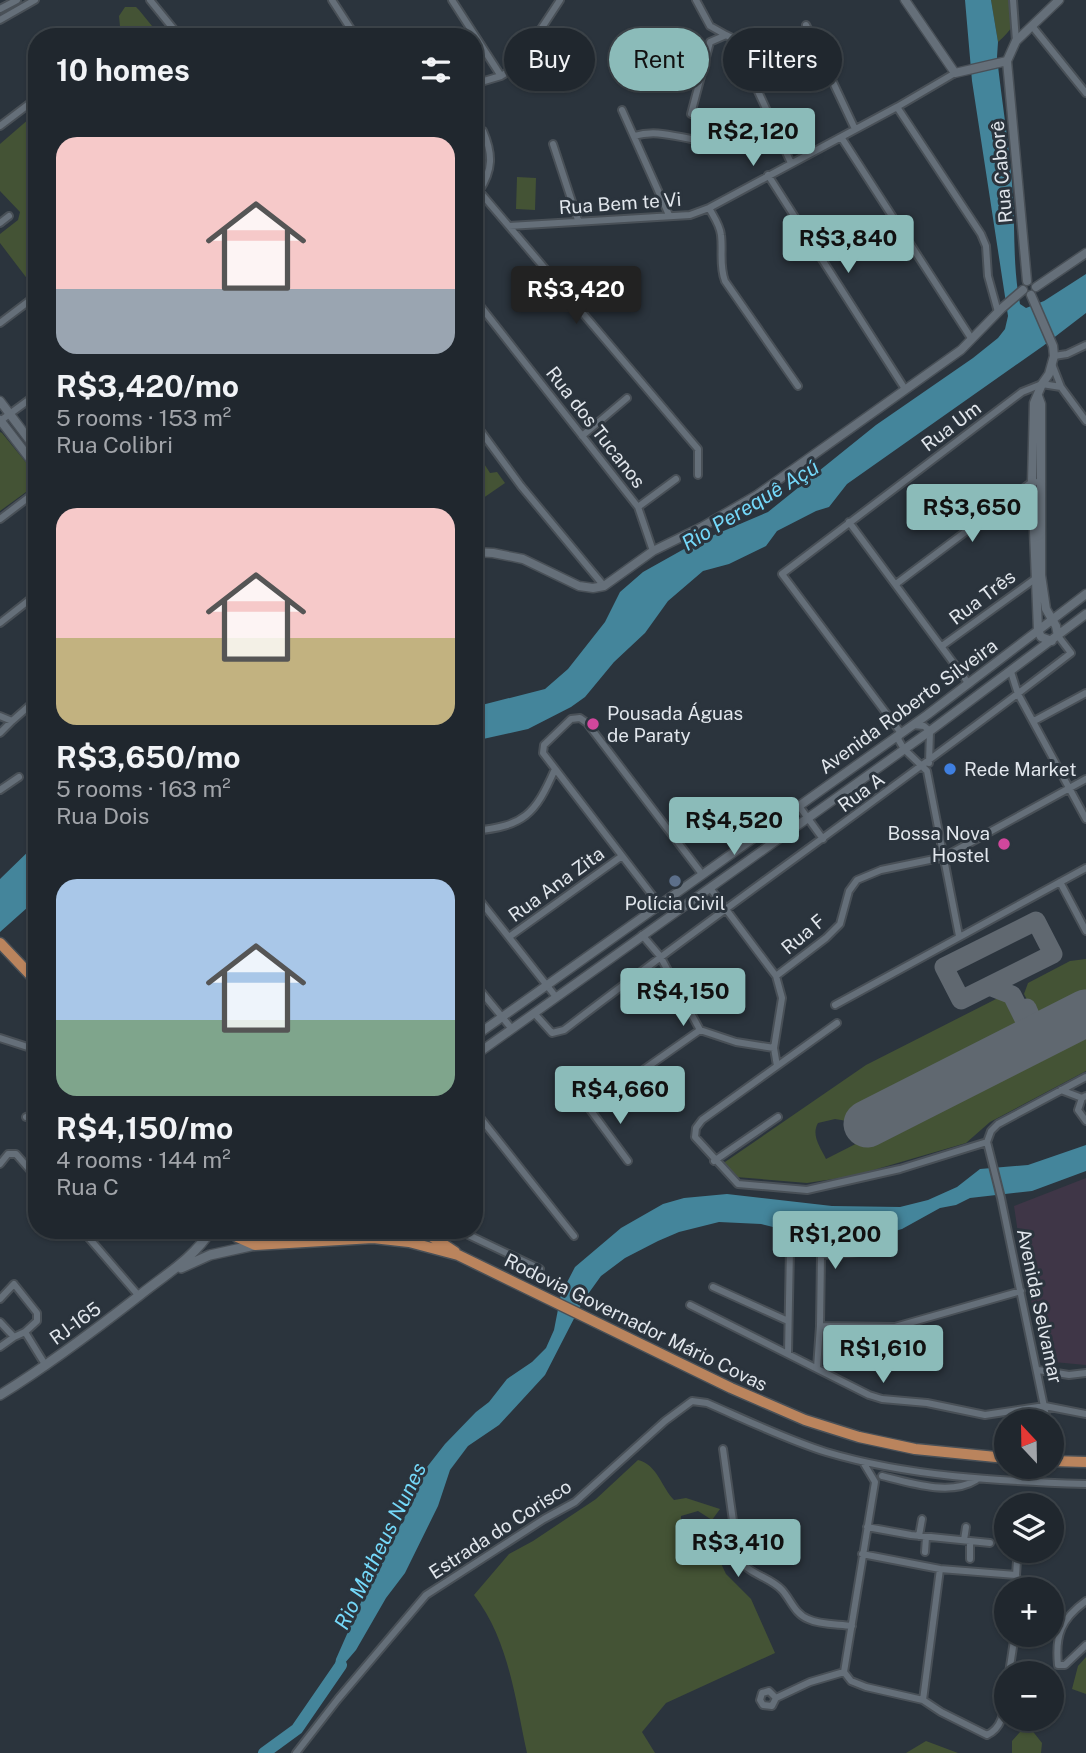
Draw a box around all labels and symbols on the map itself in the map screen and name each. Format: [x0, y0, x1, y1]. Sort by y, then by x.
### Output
pin: R$2,120 [688, 108, 818, 168]
street label: Rua Caborê [986, 120, 1016, 224]
street label: Rua Bem te Vi [558, 188, 682, 218]
pin: R$3,840 [783, 216, 913, 275]
pin: R$3,420 [511, 266, 641, 326]
street label: Rua dos Tucanos [542, 362, 650, 492]
street label: Rua Um [917, 397, 985, 455]
water label: Rio Perequê Açú [677, 454, 823, 556]
pin: R$3,650 [907, 484, 1037, 544]
street label: Rua Três [945, 565, 1019, 629]
street label: Avenida Roberto Silveira [815, 634, 1001, 778]
place label: Pousada Águas de Paraty [607, 702, 743, 746]
marker: Pousada Águas de Paraty [585, 716, 601, 732]
place label: Rede Market [964, 758, 1077, 780]
marker: Rede Market [942, 761, 958, 777]
street label: Rua A [833, 768, 889, 816]
pin: R$4,520 [669, 798, 799, 857]
place label: Bossa Nova Hostel [888, 822, 990, 866]
marker: Bossa Nova Hostel [996, 836, 1012, 852]
street label: Rua Ana Zita [504, 842, 608, 926]
marker: Polícia Civil [667, 873, 683, 889]
place label: Polícia Civil [625, 892, 725, 914]
street label: Rua F [777, 909, 829, 959]
pin: R$4,150 [618, 968, 748, 1028]
pin: R$4,660 [555, 1066, 685, 1126]
pin: R$1,200 [770, 1212, 900, 1271]
street label: Avenida Selvamar [1013, 1227, 1067, 1385]
street label: Rodovia Governador Mário Covas [501, 1249, 771, 1395]
street label: RJ-165 [45, 1297, 105, 1349]
pin: R$1,610 [818, 1326, 948, 1385]
north arrow [994, 1409, 1064, 1479]
water label: Rio Matheus Nunes [329, 1459, 431, 1633]
street label: Estrada do Corisco [425, 1475, 575, 1583]
pin: R$3,410 [673, 1520, 803, 1579]

